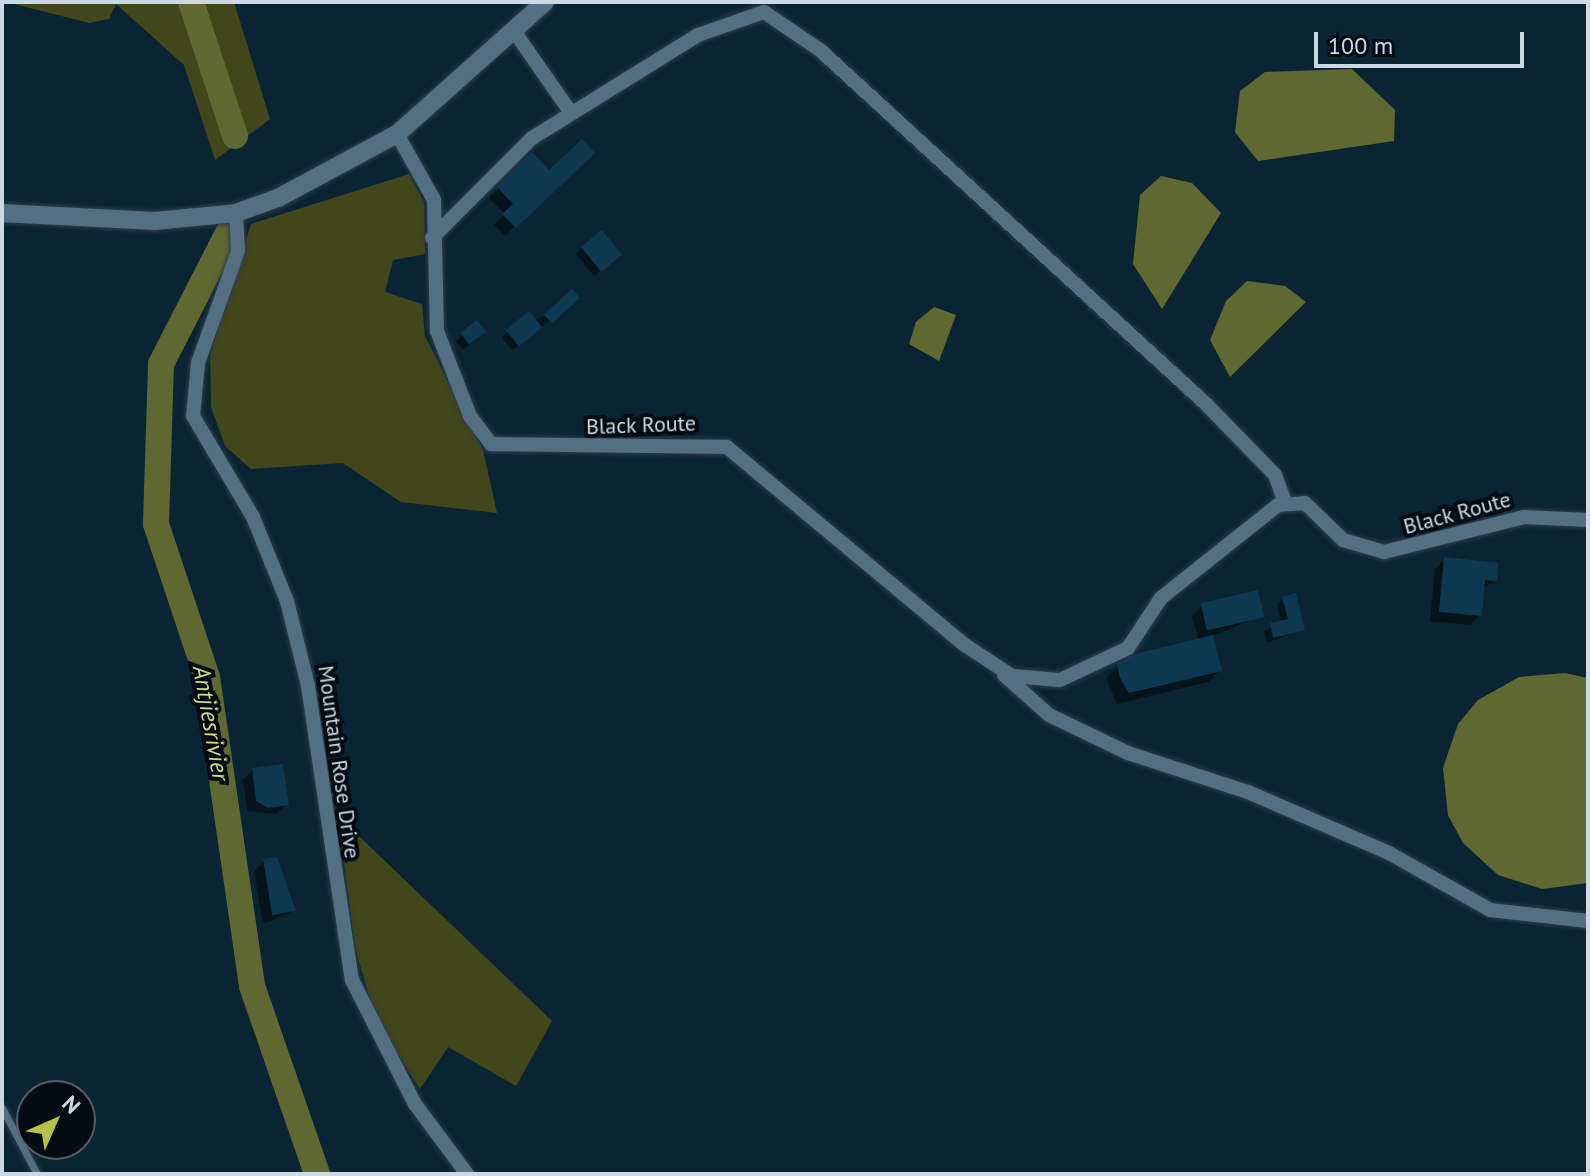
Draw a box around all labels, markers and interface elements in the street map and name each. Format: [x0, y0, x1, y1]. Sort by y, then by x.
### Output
scale bar [1318, 16, 1528, 66]
text: 100 m [1328, 30, 1393, 61]
street label: Black Route [585, 410, 697, 440]
street label: Black Route [1400, 486, 1514, 540]
water label: Antjiesrivier [187, 663, 235, 783]
street label: Mountain Rose Drive [312, 664, 366, 860]
north arrow [16, 1080, 96, 1160]
text: N [57, 1089, 87, 1119]

